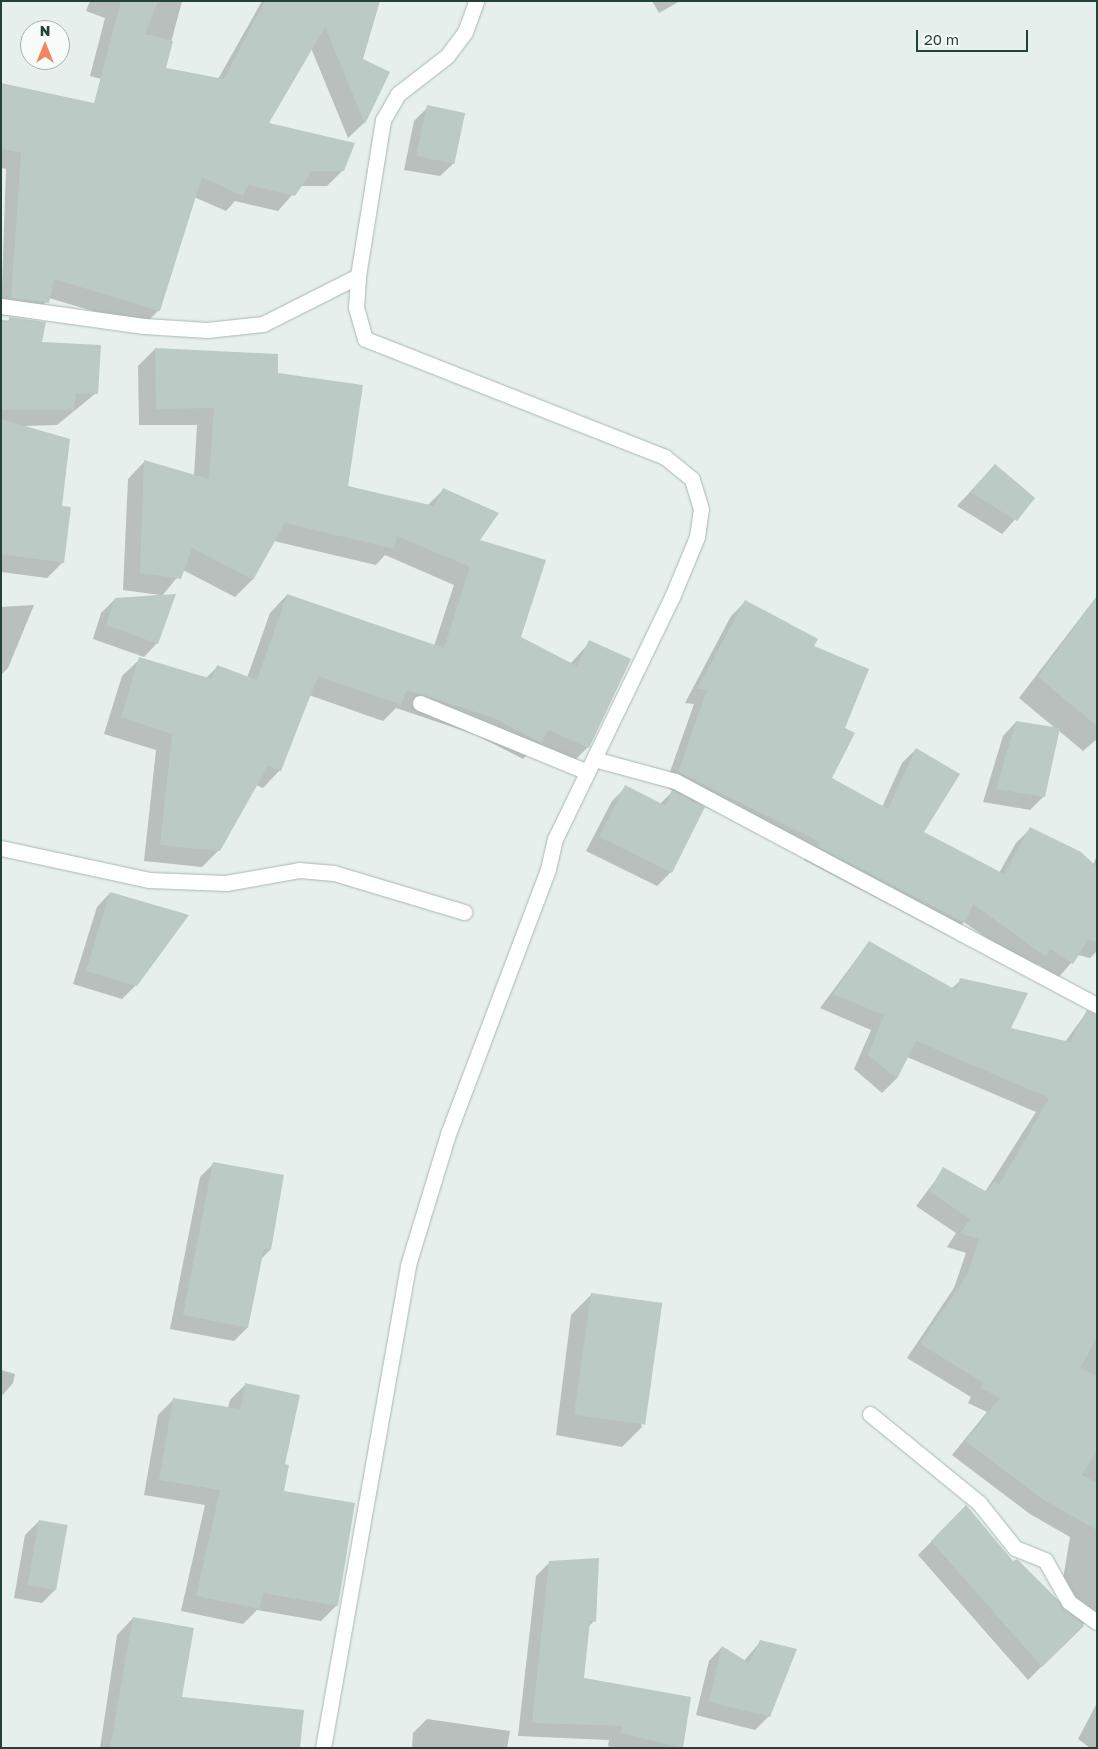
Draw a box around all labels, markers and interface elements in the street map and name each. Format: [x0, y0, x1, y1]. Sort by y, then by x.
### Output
north arrow [20, 20, 70, 70]
scale bar [918, 20, 1030, 52]
text: N [40, 22, 50, 39]
text: 20 m [924, 30, 959, 48]

